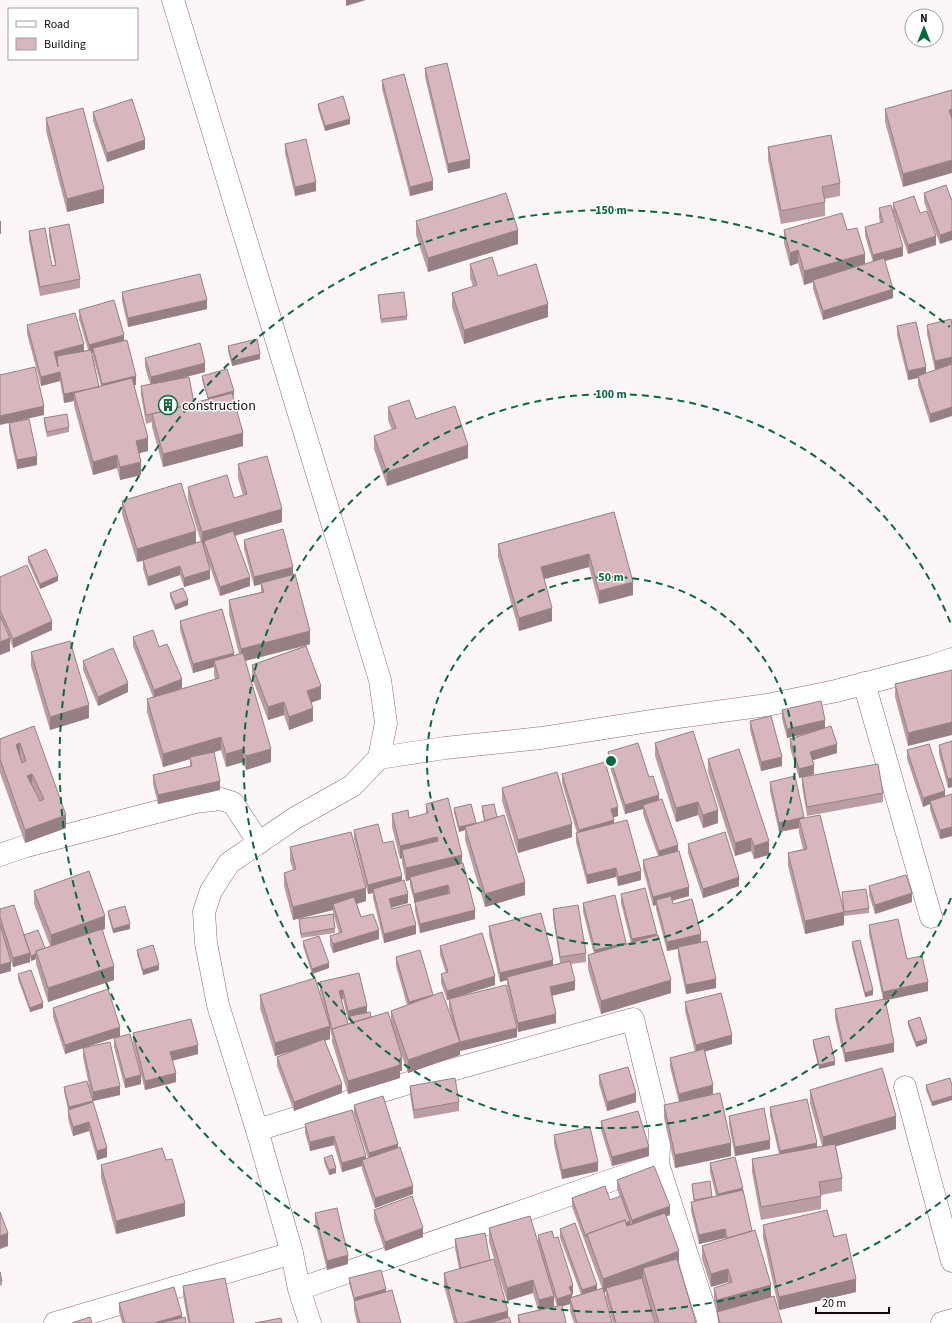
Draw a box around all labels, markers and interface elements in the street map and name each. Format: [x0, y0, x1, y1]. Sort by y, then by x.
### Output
legend [8, 8, 138, 60]
north arrow [904, 8, 944, 48]
text: N [920, 11, 928, 26]
text: Road [44, 16, 70, 33]
text: Building [44, 36, 86, 53]
text: 150 m [595, 202, 627, 219]
text: 100 m [595, 386, 627, 403]
building icon: construction [157, 394, 179, 416]
place label: construction [182, 396, 256, 416]
text: 50 m [598, 569, 624, 586]
centre of rings [604, 754, 618, 768]
scale bar [816, 1289, 889, 1315]
text: 20 m [822, 1295, 846, 1312]

